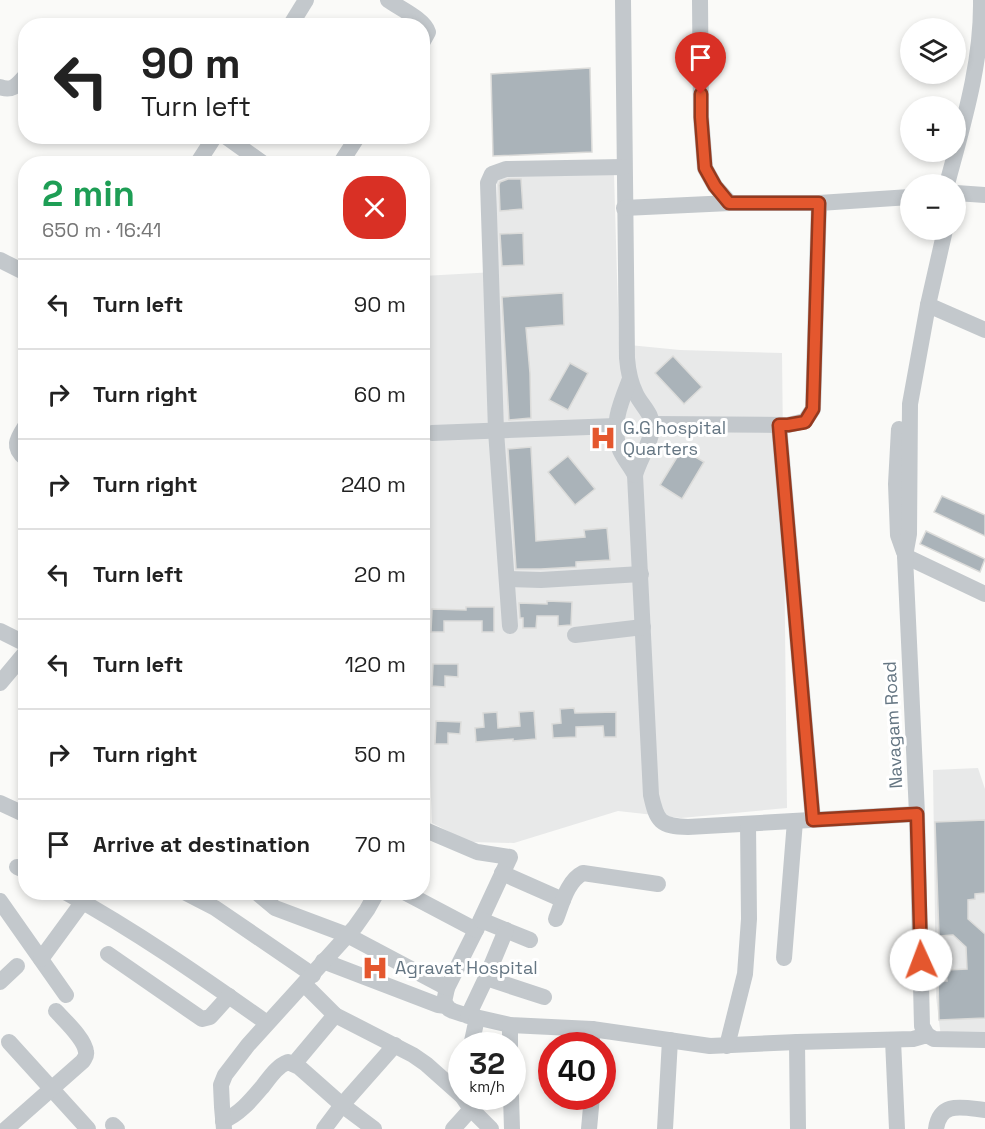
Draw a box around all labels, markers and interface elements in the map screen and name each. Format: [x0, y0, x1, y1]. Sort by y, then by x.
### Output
map controls [900, 18, 966, 240]
button: layers [900, 18, 966, 84]
pin [675, 32, 726, 94]
text: 90 m [141, 37, 241, 90]
icon: arrive [684, 41, 717, 74]
icon: left [42, 42, 120, 120]
text: Turn left [141, 89, 251, 124]
button: + [900, 96, 966, 162]
text: 2 min [42, 171, 135, 217]
button: − [900, 174, 966, 240]
button: close [343, 176, 406, 239]
text: 650 m · 16:41 [42, 217, 161, 243]
icon: left [42, 288, 75, 321]
text: Turn left [93, 290, 183, 318]
text: 90 m [354, 290, 406, 318]
icon: right [42, 378, 75, 411]
text: Turn right [93, 380, 198, 408]
text: 60 m [354, 380, 406, 408]
place label: G.G hospital Quarters [623, 416, 726, 460]
hospital icon: G.G hospital Quarters [588, 423, 618, 453]
icon: right [42, 468, 75, 501]
text: Turn right [93, 470, 198, 498]
text: 240 m [341, 470, 406, 498]
icon: left [42, 558, 75, 591]
text: Turn left [93, 560, 183, 588]
text: 20 m [354, 560, 406, 588]
icon: left [42, 648, 75, 681]
text: Turn left [93, 650, 183, 678]
text: 120 m [345, 650, 406, 678]
street label: Navagam Road [878, 661, 907, 789]
icon: right [42, 738, 75, 771]
text: Turn right [93, 740, 198, 768]
text: 50 m [354, 740, 406, 768]
icon: arrive [42, 828, 75, 861]
text: Arrive at destination [93, 830, 310, 858]
text: 70 m [355, 830, 406, 858]
position arrow [889, 928, 953, 992]
hospital icon: Agravat Hospital [360, 953, 390, 983]
place label: Agravat Hospital [395, 956, 538, 979]
speed limit sign: 40 [538, 1032, 616, 1110]
text: 32 [469, 1044, 505, 1083]
text: km/h [469, 1077, 505, 1096]

